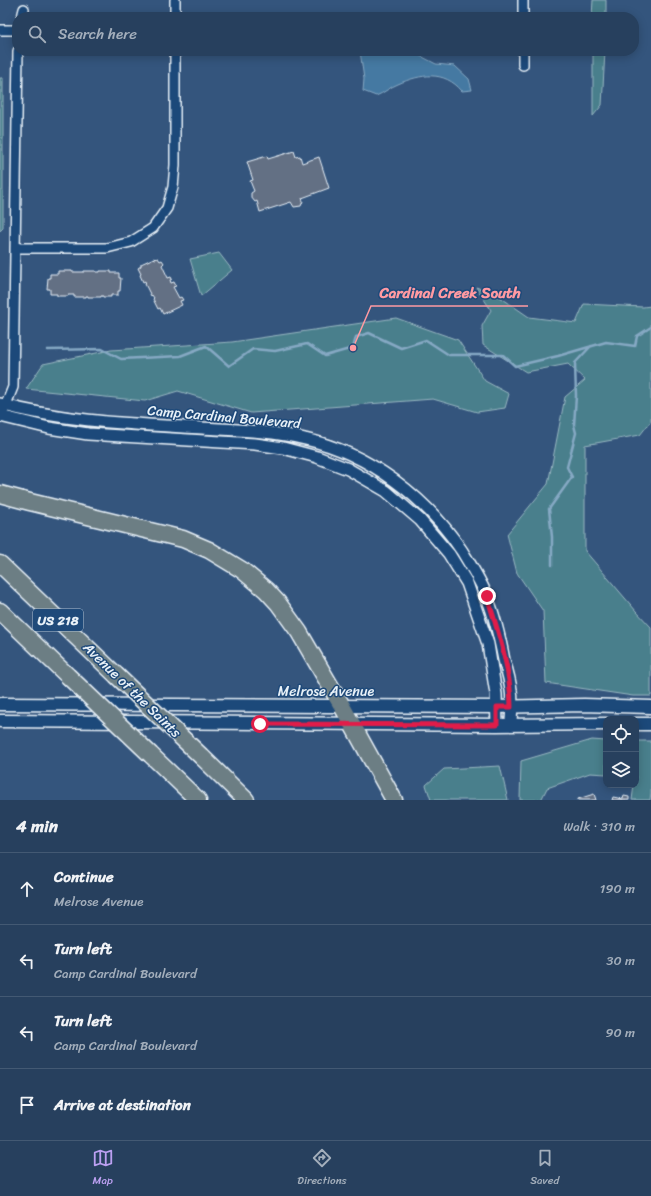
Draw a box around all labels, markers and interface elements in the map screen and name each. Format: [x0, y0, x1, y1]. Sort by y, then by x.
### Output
search box [12, 12, 639, 56]
text: Search here [58, 21, 137, 47]
icon: search [26, 23, 48, 45]
callout: Cardinal Creek South [371, 279, 528, 306]
text: Cardinal Creek South [378, 280, 521, 306]
street label: Camp Cardinal Boulevard [146, 398, 303, 436]
route end [478, 587, 496, 605]
road number: US 218 [33, 609, 83, 631]
street label: Avenue of the Saints [76, 635, 188, 744]
street label: Melrose Avenue [278, 679, 374, 704]
route start [251, 715, 269, 733]
map controls [603, 716, 639, 788]
button: locate [603, 716, 639, 752]
button: layers [603, 752, 639, 788]
text: 4 min [16, 811, 58, 841]
text: Walk · 310 m [563, 815, 635, 838]
text: Continue [54, 864, 114, 890]
text: 190 m [600, 877, 635, 900]
icon: ahead [16, 878, 38, 900]
text: Melrose Avenue [54, 890, 143, 913]
text: Turn left [54, 936, 112, 962]
text: 30 m [606, 949, 635, 972]
icon: left [16, 950, 38, 972]
text: Camp Cardinal Boulevard [54, 962, 197, 985]
text: Turn left [54, 1008, 112, 1034]
text: 90 m [605, 1021, 635, 1044]
icon: left [16, 1022, 38, 1044]
text: Camp Cardinal Boulevard [54, 1034, 197, 1057]
text: Arrive at destination [54, 1092, 191, 1118]
icon: arrive [16, 1094, 38, 1116]
tab: Map [92, 1147, 114, 1190]
tab: Directions [297, 1147, 347, 1190]
tab: Saved [530, 1147, 559, 1190]

